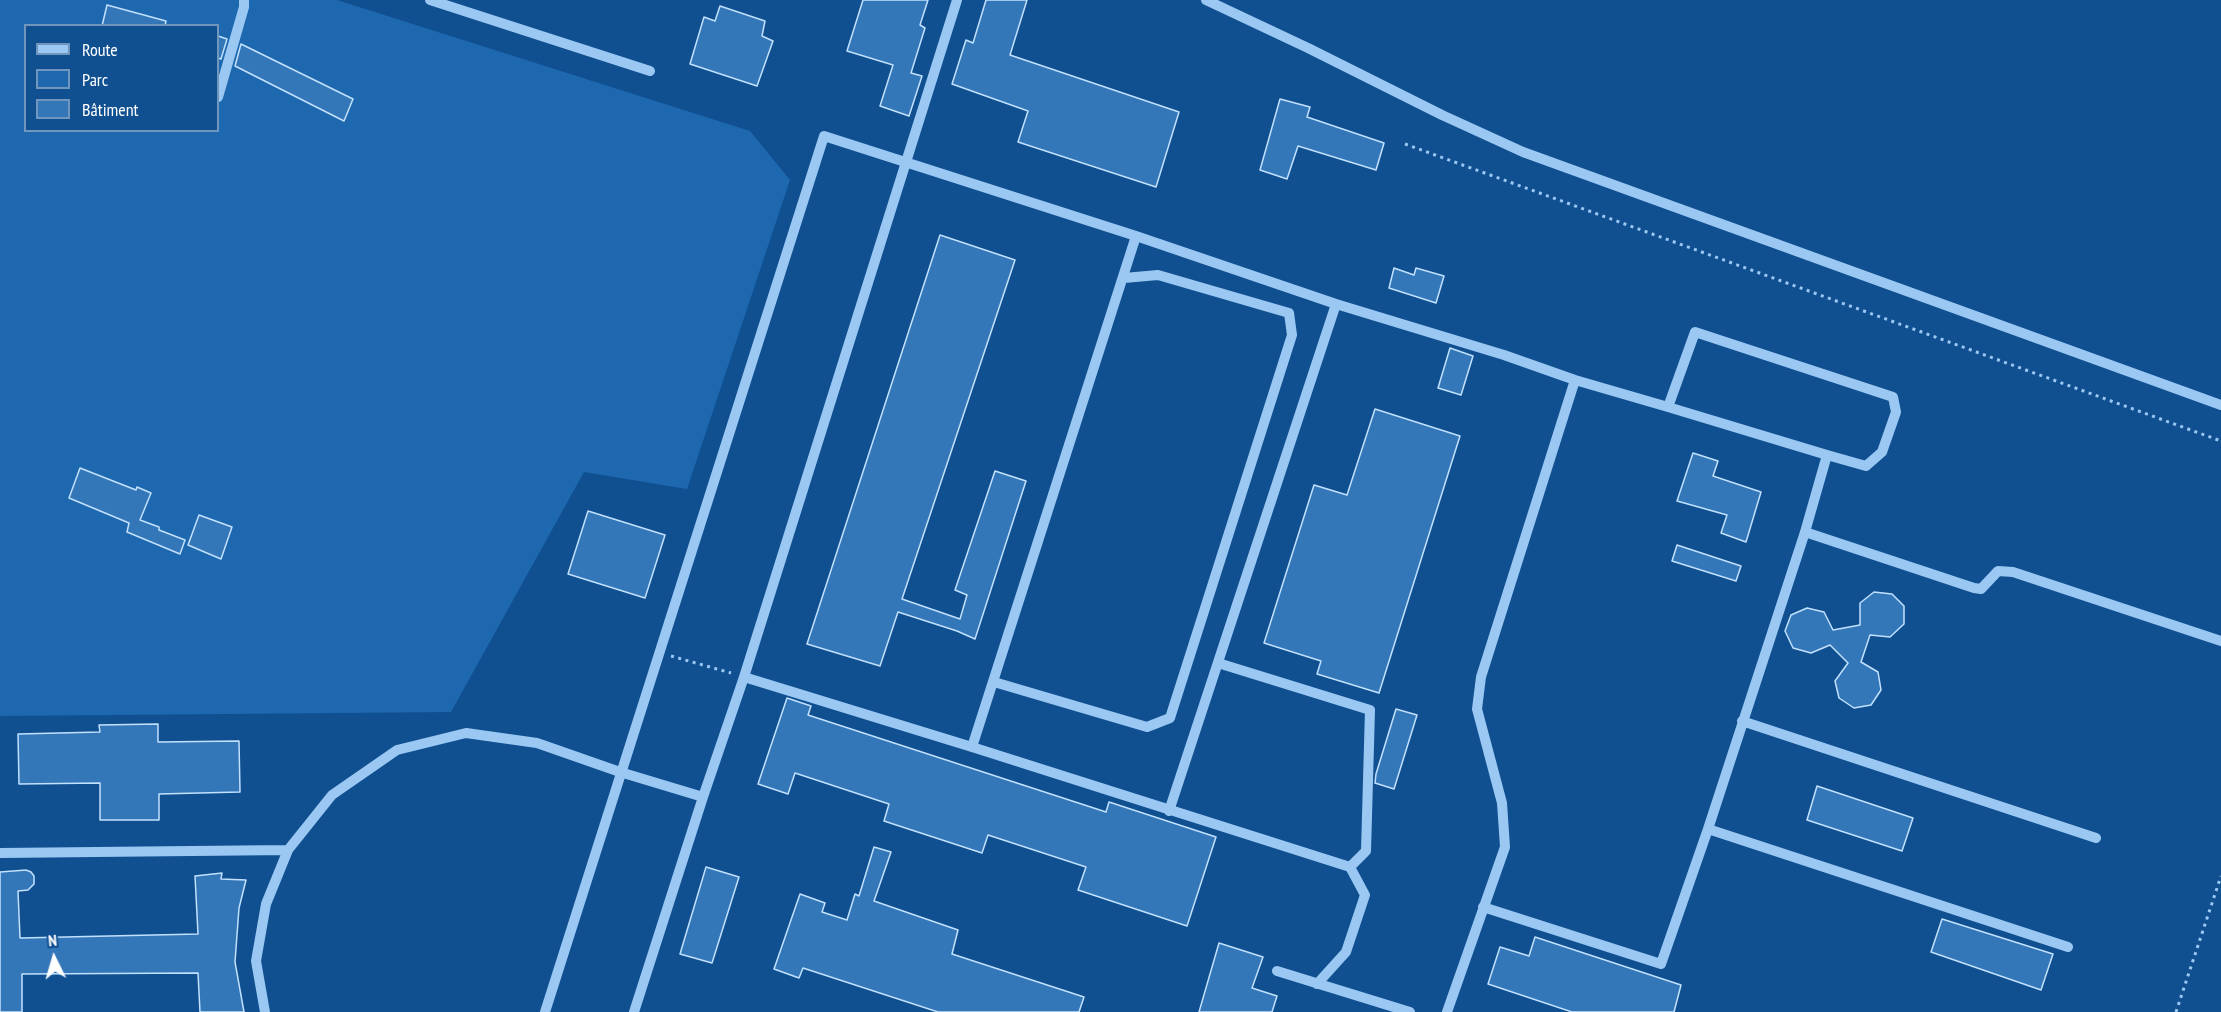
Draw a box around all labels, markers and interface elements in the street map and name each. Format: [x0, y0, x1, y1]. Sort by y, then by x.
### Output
legend [24, 24, 219, 132]
text: Route [82, 38, 118, 61]
text: Parc [82, 68, 108, 91]
text: Bâtiment [82, 98, 139, 121]
north arrow [24, 928, 84, 988]
text: N [47, 930, 58, 950]

